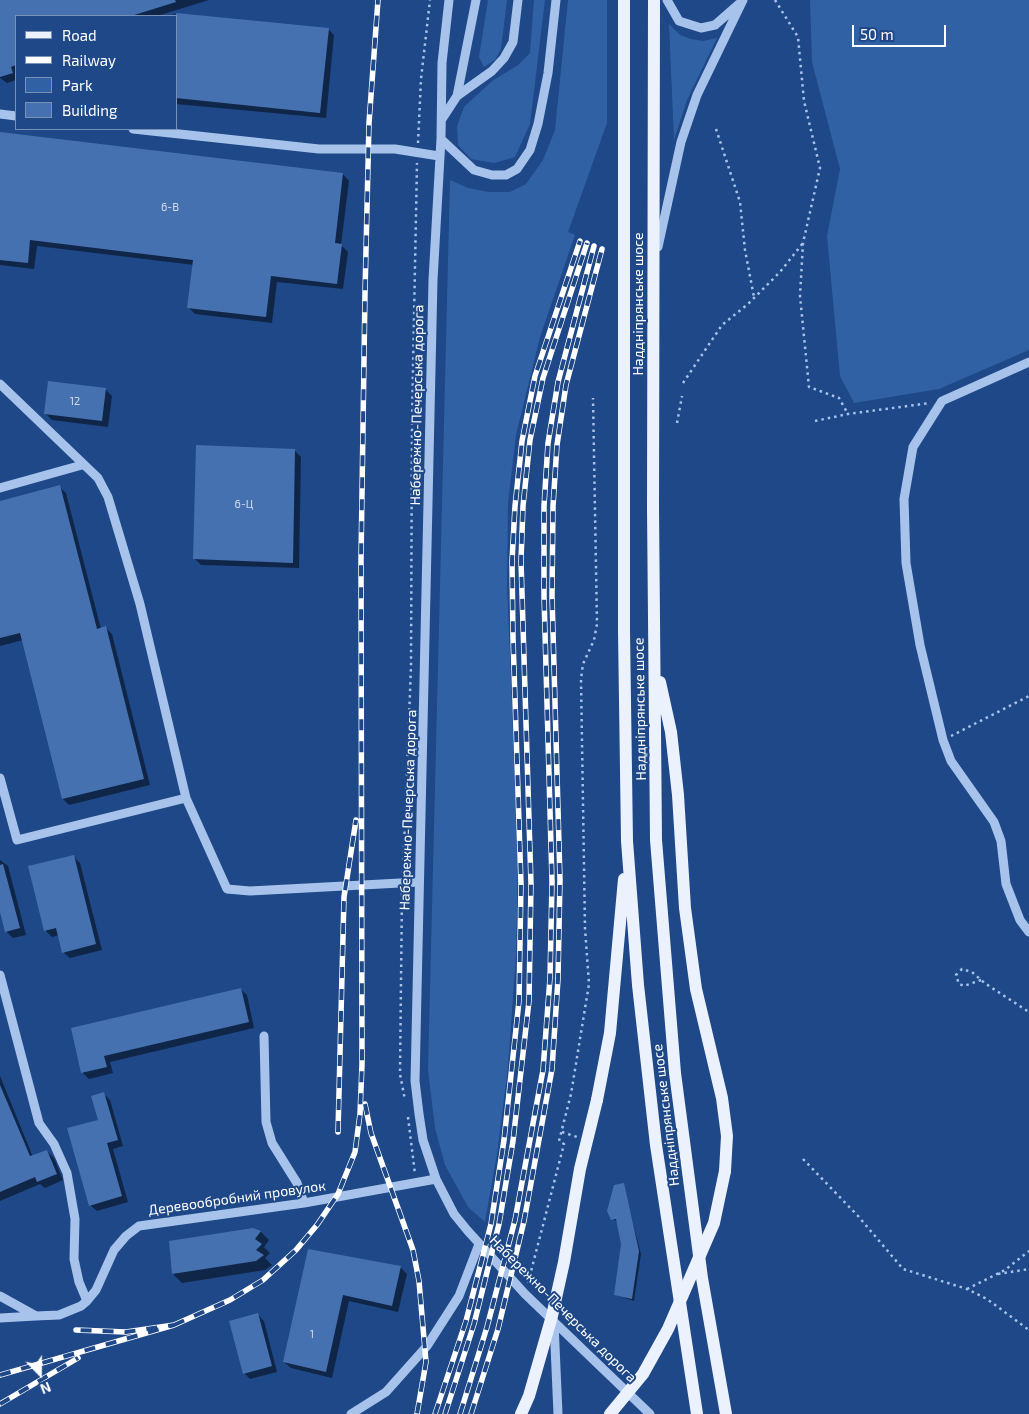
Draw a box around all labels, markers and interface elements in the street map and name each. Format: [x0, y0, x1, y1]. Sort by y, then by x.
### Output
legend [15, 15, 178, 130]
scale bar [854, 15, 948, 47]
text: 50 m [860, 25, 894, 43]
text: Road [62, 26, 97, 44]
text: Railway [62, 51, 116, 69]
text: Park [62, 76, 93, 94]
text: Building [62, 101, 117, 119]
house number: 6-В [161, 200, 179, 214]
street label: Наддніпрянське шосе [630, 233, 646, 375]
street label: Набережно-Печерська дорога [407, 304, 427, 506]
house number: 12 [70, 394, 80, 408]
house number: 6-Ц [235, 497, 253, 511]
street label: Наддніпрянське шосе [630, 637, 650, 781]
street label: Набережно-Печерська дорога [396, 709, 420, 911]
street label: Наддніпрянське шосе [649, 1043, 683, 1187]
street label: Деревообробний провулок [147, 1177, 327, 1219]
street label: Набережно-Печерська дорога [486, 1232, 640, 1386]
house number: 1 [310, 1327, 314, 1341]
north arrow [15, 1349, 65, 1399]
text: N [38, 1379, 54, 1398]

